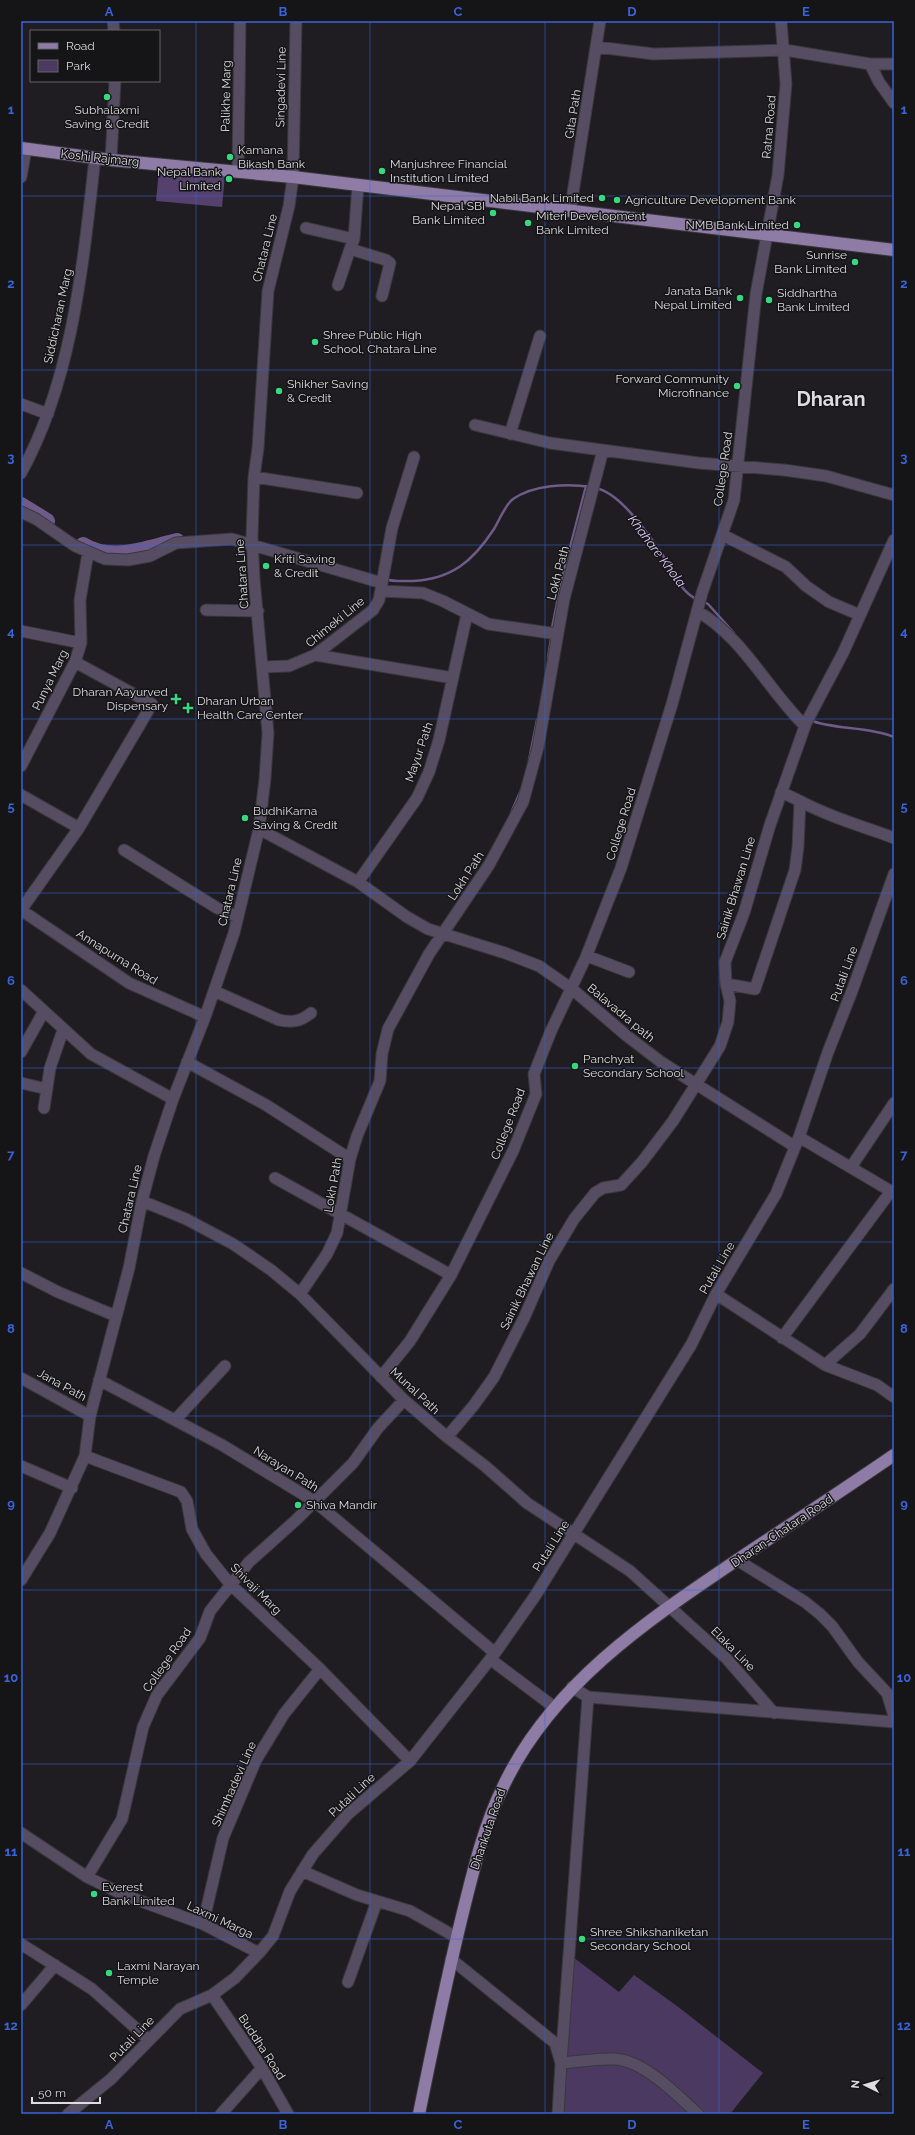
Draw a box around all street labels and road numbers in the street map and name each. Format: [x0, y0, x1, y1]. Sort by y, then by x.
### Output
street label: Singadevi Line [273, 46, 289, 128]
street label: Palikhe Marg [218, 60, 234, 132]
street label: Gita Path [562, 88, 584, 140]
street label: Ratna Road [759, 95, 779, 159]
street label: Koshi Rajmarg [60, 147, 140, 169]
street label: Chatara Line [250, 212, 280, 284]
street label: Siddicharan Marg [41, 267, 75, 365]
street label: College Road [711, 431, 735, 507]
street label: Chatara Line [233, 539, 251, 609]
street label: Lokh Path [544, 544, 572, 602]
street label: Chimeki Line [303, 594, 367, 650]
street label: Punya Marg [29, 647, 71, 713]
street label: Mayur Path [402, 720, 436, 784]
street label: College Road [603, 786, 639, 862]
street label: Sainik Bhawan Line [714, 835, 758, 941]
street label: Lokh Path [445, 849, 487, 903]
street label: Chatara Line [215, 856, 245, 928]
street label: Annapurna Road [74, 926, 160, 988]
street label: Putali Line [828, 944, 860, 1004]
street label: Balavadra path [585, 981, 657, 1045]
street label: College Road [488, 1086, 528, 1162]
street label: Lokh Path [321, 1157, 345, 1213]
street label: Chatara Line [115, 1163, 145, 1235]
street label: Sainik Bhawan Line [497, 1230, 557, 1332]
street label: Putali Line [697, 1239, 737, 1297]
street label: Munal Path [388, 1365, 442, 1417]
street label: Jana Path [35, 1366, 89, 1404]
street label: Narayan Path [251, 1443, 321, 1495]
street label: Dharan-Chatara Road [728, 1492, 836, 1570]
street label: Putali Line [530, 1518, 572, 1574]
street label: Shivaji Marg [228, 1561, 284, 1617]
street label: Elaka Line [708, 1624, 758, 1674]
street label: College Road [140, 1625, 194, 1695]
street label: Shimhadevi Line [209, 1739, 259, 1829]
street label: Putali Line [326, 1770, 378, 1820]
street label: Dhankuta Road [468, 1787, 508, 1871]
street label: Laxmi Marga [185, 1899, 255, 1941]
street label: Buddha Road [236, 2012, 288, 2082]
street label: Putali Line [107, 2013, 157, 2065]

